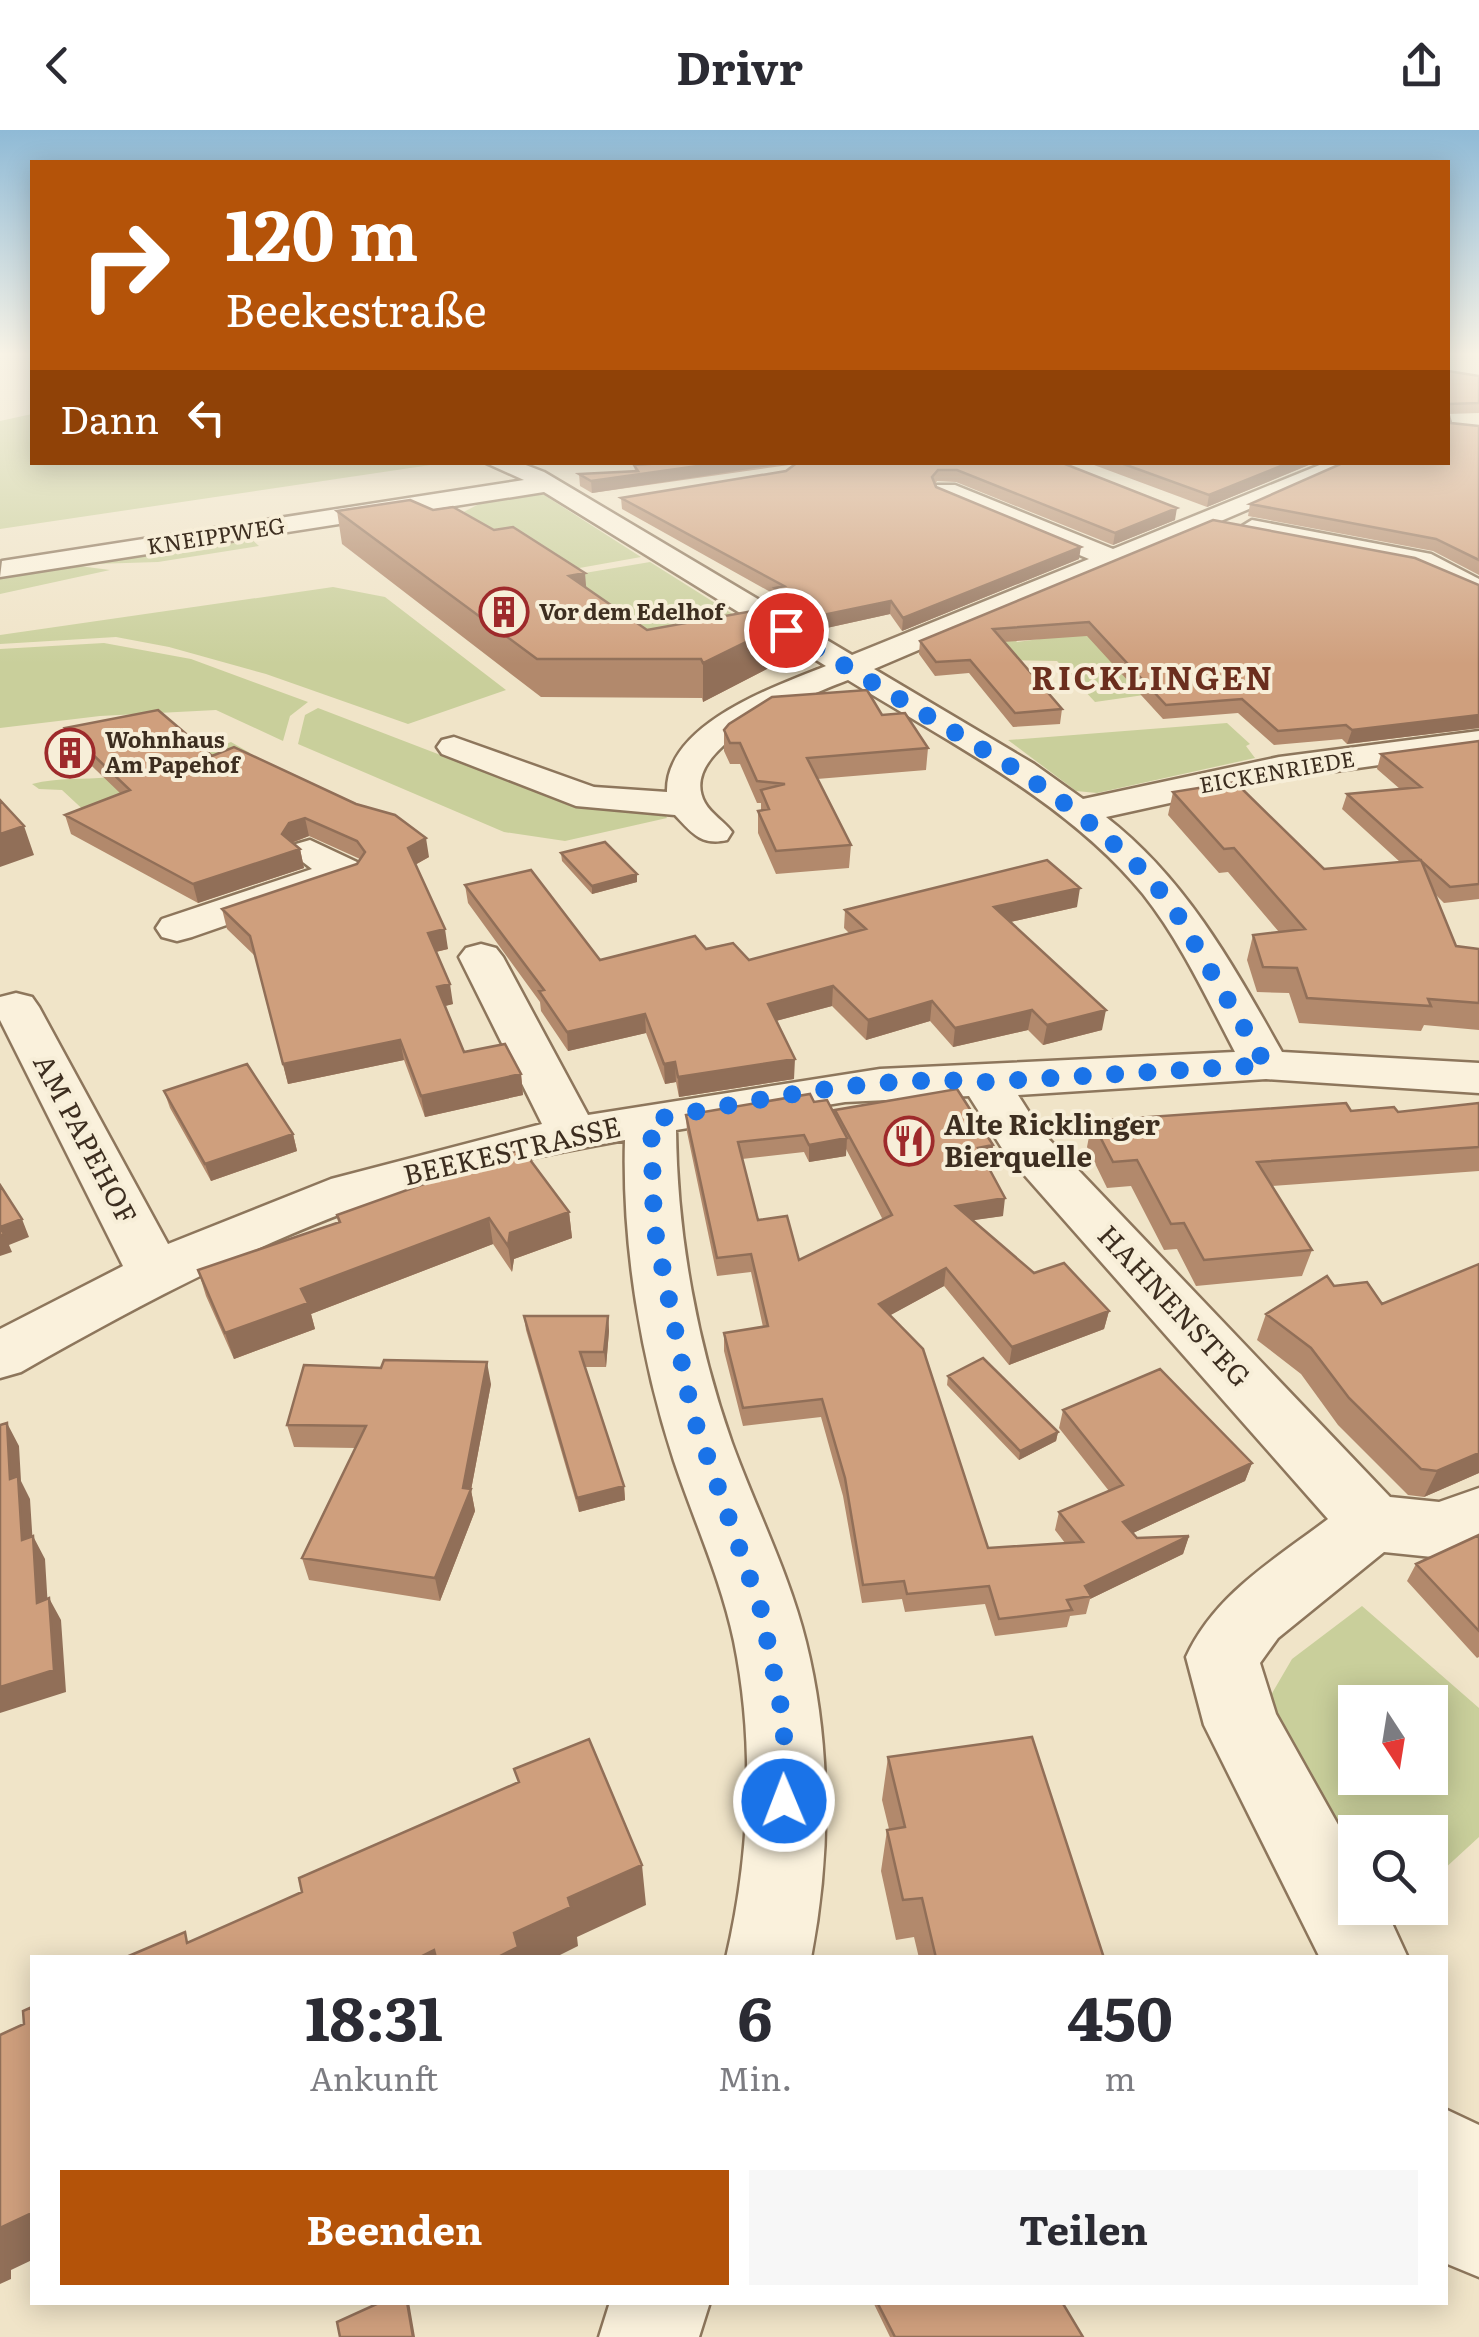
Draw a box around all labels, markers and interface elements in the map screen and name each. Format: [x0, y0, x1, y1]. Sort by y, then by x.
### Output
text: Drivr [676, 32, 803, 99]
icon: back [30, 38, 85, 93]
icon: share [1394, 38, 1449, 93]
text: 120 m [225, 179, 418, 283]
icon: right [60, 200, 190, 330]
text: Beekestraße [225, 274, 487, 341]
text: Dann [60, 389, 159, 446]
icon: left [179, 390, 234, 445]
street label: KNEIPPWEG [145, 507, 287, 562]
building icon: Vor dem Edelhof [478, 586, 530, 638]
pin [744, 588, 829, 673]
place label: Vor dem Edelhof [539, 594, 726, 627]
icon: arrive [759, 603, 814, 658]
district label: RICKLINGEN [1031, 652, 1275, 700]
place label: Wohnhaus Am Papehof [105, 722, 242, 780]
building icon: Wohnhaus Am Papehof [44, 727, 96, 779]
street label: EICKENRIEDE [1196, 741, 1357, 800]
street label: AM PAPEHOF [24, 1046, 149, 1230]
place label: Alte Ricklinger Bierquelle [944, 1102, 1160, 1176]
street label: BEEKESTRASSE [399, 1104, 625, 1195]
restaurant icon: Alte Ricklinger Bierquelle [883, 1115, 935, 1167]
street label: HAHNENSTEG [1089, 1214, 1262, 1395]
north arrow [1338, 1685, 1448, 1795]
map controls [1338, 1685, 1448, 1925]
position arrow [732, 1749, 836, 1853]
button: search [1338, 1815, 1448, 1925]
text: 18:31 [305, 1970, 443, 2059]
text: 6 [737, 1970, 773, 2059]
text: 450 [1067, 1970, 1173, 2059]
text: Ankunft [310, 2053, 438, 2101]
text: Min. [718, 2053, 792, 2101]
text: m [1105, 2053, 1136, 2101]
button: Beenden [60, 2170, 729, 2285]
button: Teilen [749, 2170, 1418, 2285]

